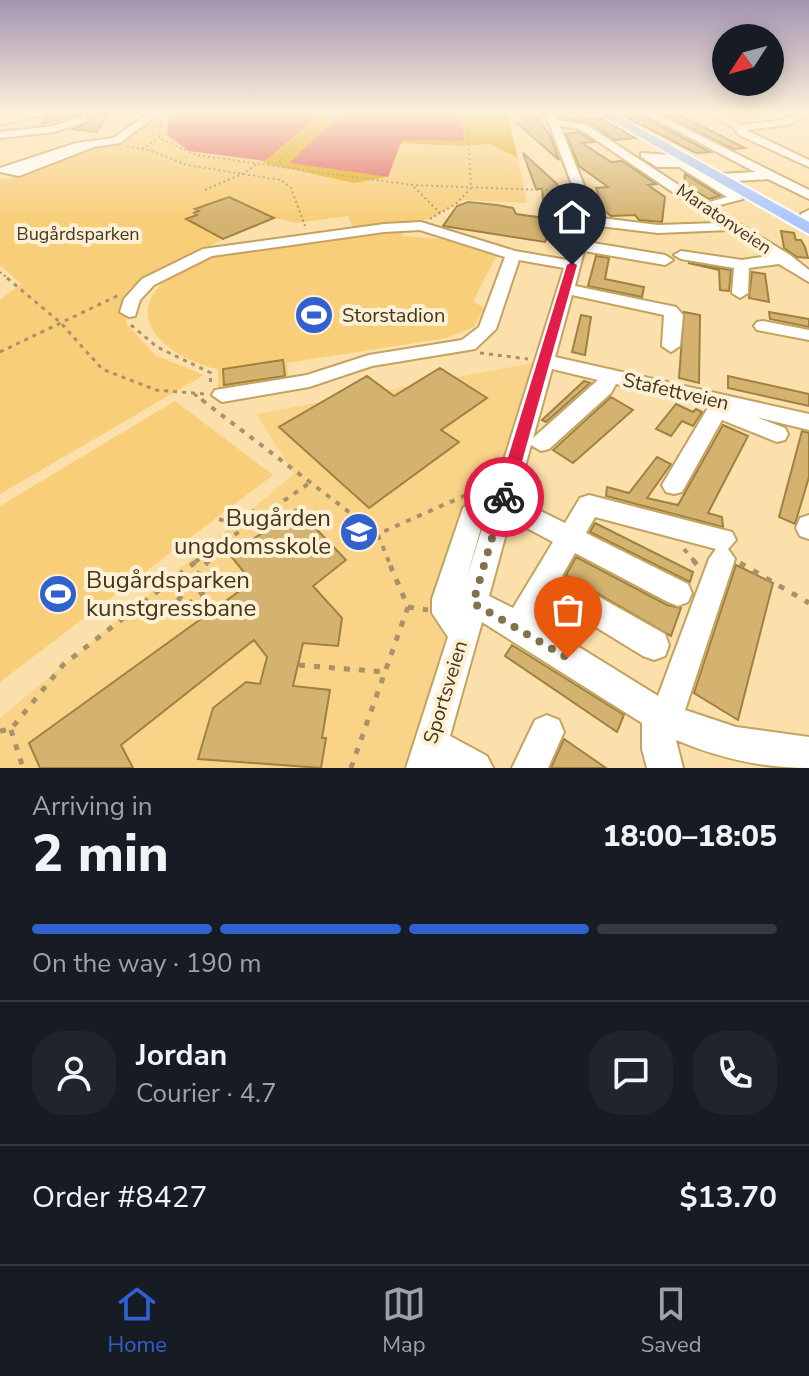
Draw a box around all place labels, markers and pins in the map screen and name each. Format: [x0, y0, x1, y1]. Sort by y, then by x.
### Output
pin [538, 183, 606, 265]
sports icon: Storstadion [293, 294, 335, 336]
place label: Storstadion [342, 302, 445, 329]
place label: Bugården ungdomsskole [174, 502, 331, 562]
school or university icon: Bugården ungdomsskole [338, 511, 380, 553]
place label: Bugårdsparken kunstgressbane [86, 564, 256, 624]
sports icon: Bugårdsparken kunstgressbane [37, 573, 79, 615]
pin [534, 576, 602, 658]

